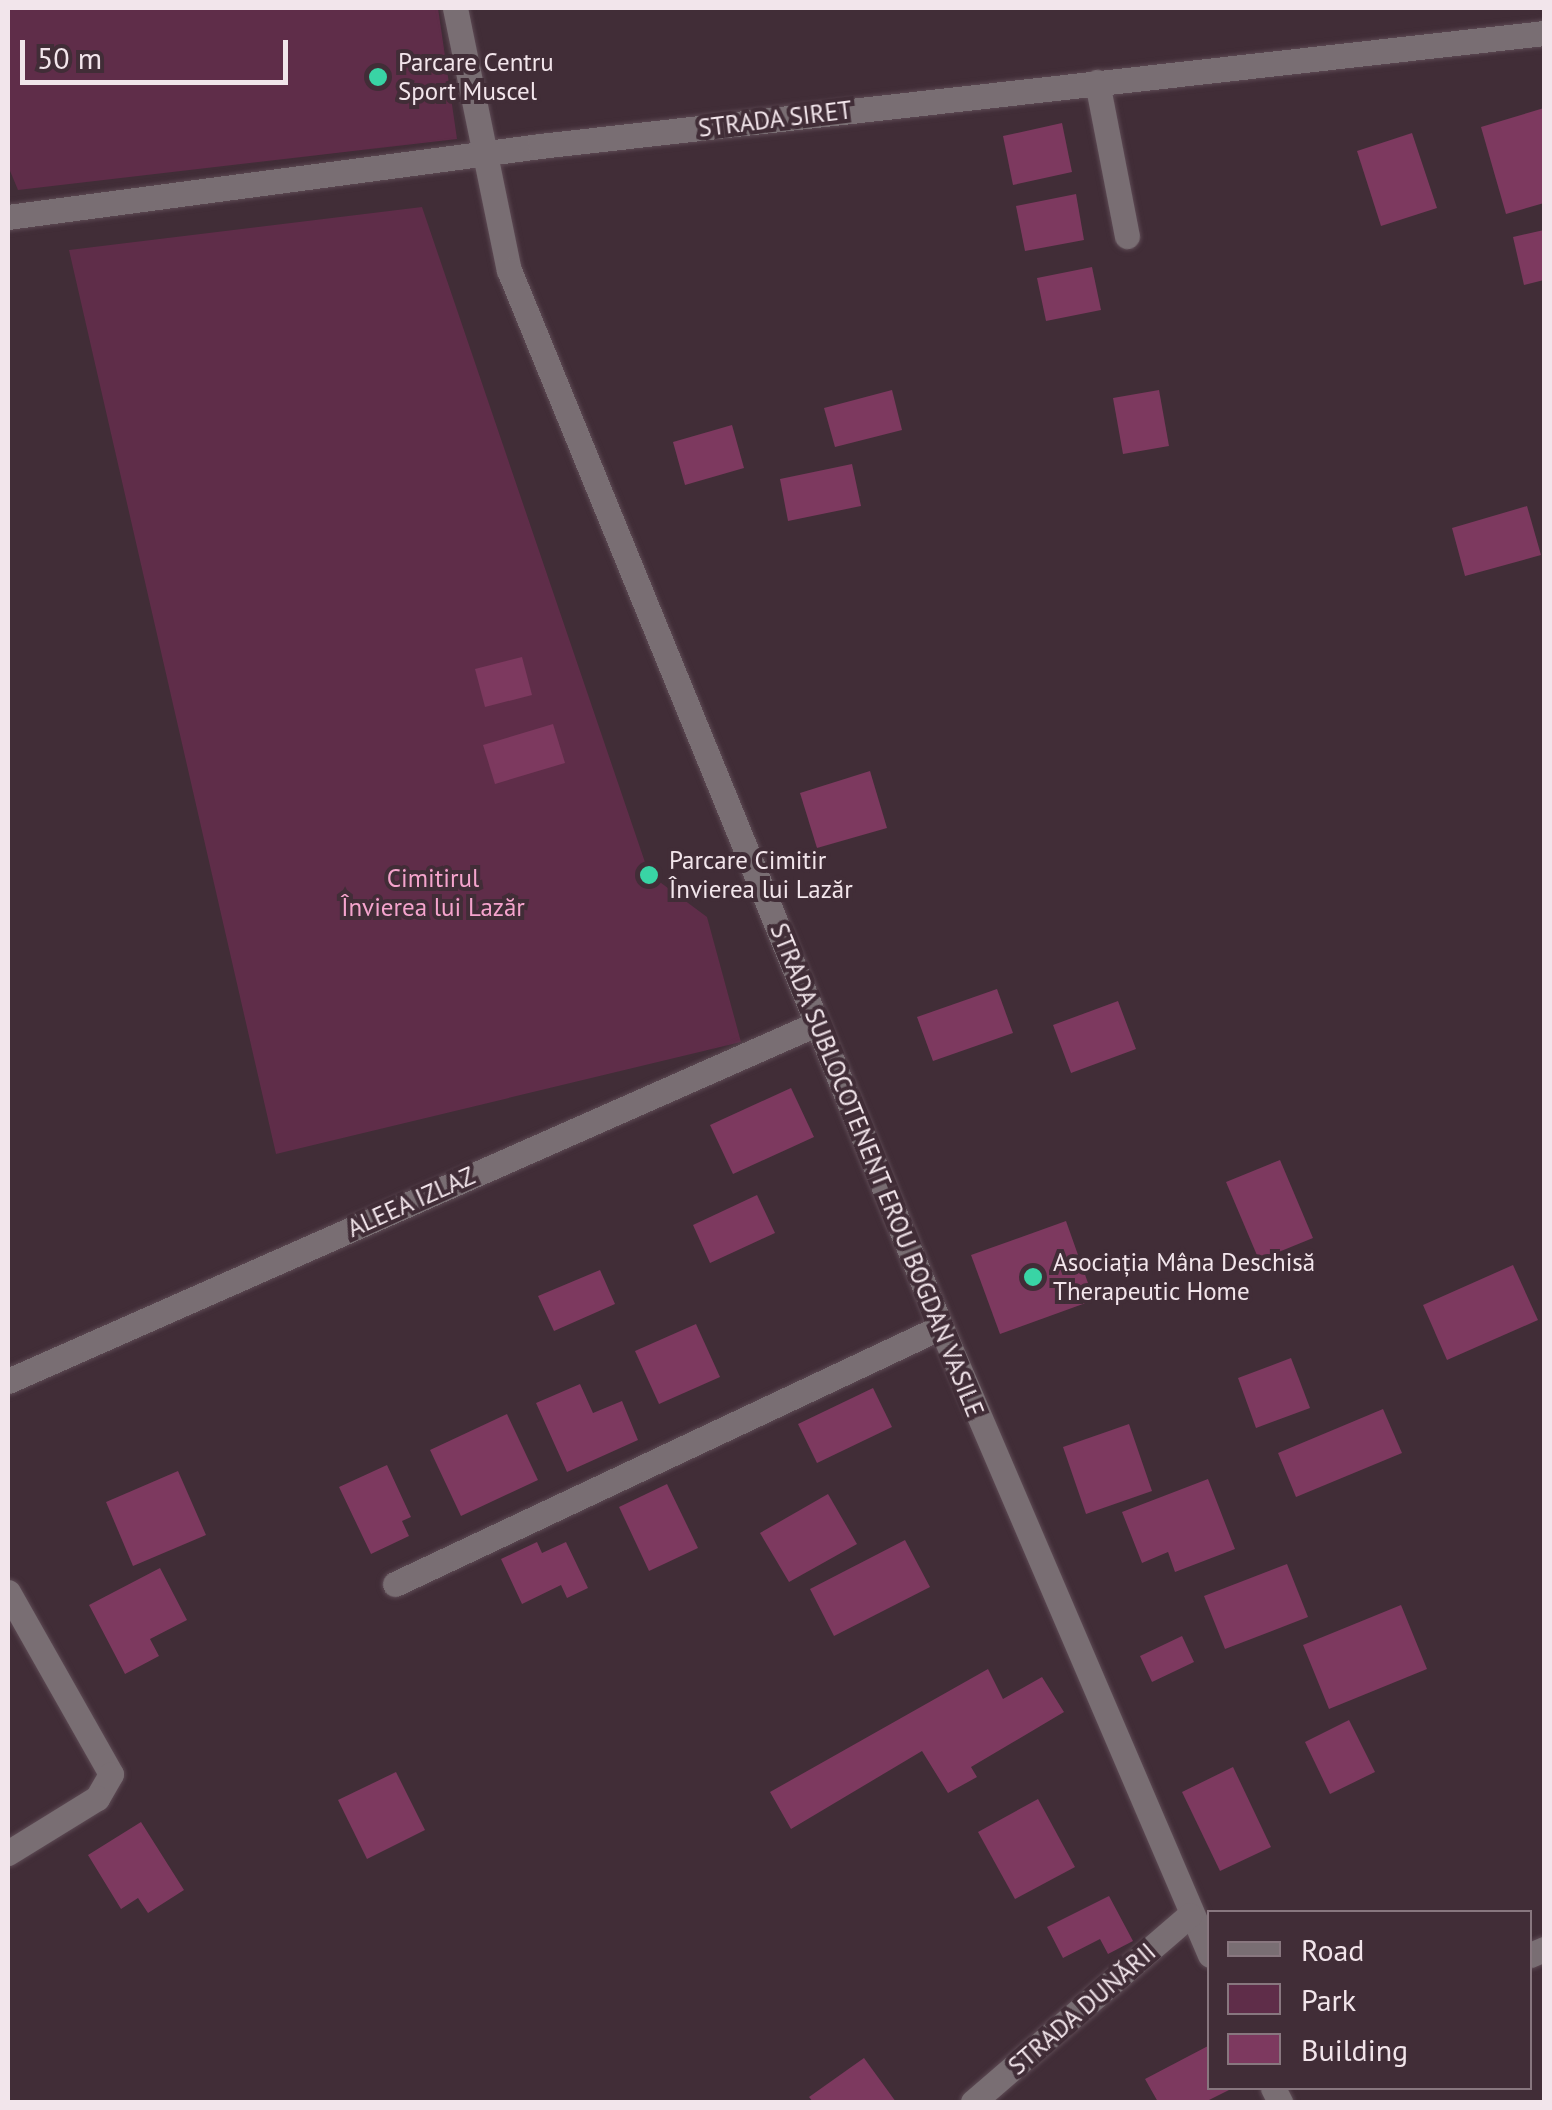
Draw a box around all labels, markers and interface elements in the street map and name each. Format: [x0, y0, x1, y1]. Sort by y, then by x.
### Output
scale bar [25, 20, 292, 82]
text: 50 m [37, 38, 102, 77]
place label: Parcare Centru Sport Muscel [398, 48, 554, 107]
marker: Parcare Centru Sport Muscel [367, 66, 389, 88]
street label: STRADA SIRET [696, 95, 854, 143]
place label: Parcare Cimitir Învierea lui Lazăr [669, 846, 853, 905]
park label: Cimitirul Învierea lui Lazăr [341, 864, 525, 923]
marker: Parcare Cimitir Învierea lui Lazăr [638, 864, 660, 886]
street label: STRADA SUBLOCOTENENT EROU BOGDAN VASILE [763, 917, 991, 1423]
street label: ALEEA IZLAZ [342, 1160, 480, 1244]
place label: Asociația Mâna Deschisă Therapeutic Home [1053, 1248, 1315, 1307]
marker: Asociația Mâna Deschisă Therapeutic Home [1022, 1266, 1044, 1288]
legend [1207, 1910, 1532, 2090]
text: Road [1301, 1930, 1365, 1969]
street label: STRADA DUNĂRII [1002, 1936, 1162, 2082]
text: Park [1301, 1980, 1356, 2019]
text: Building [1301, 2030, 1408, 2069]

